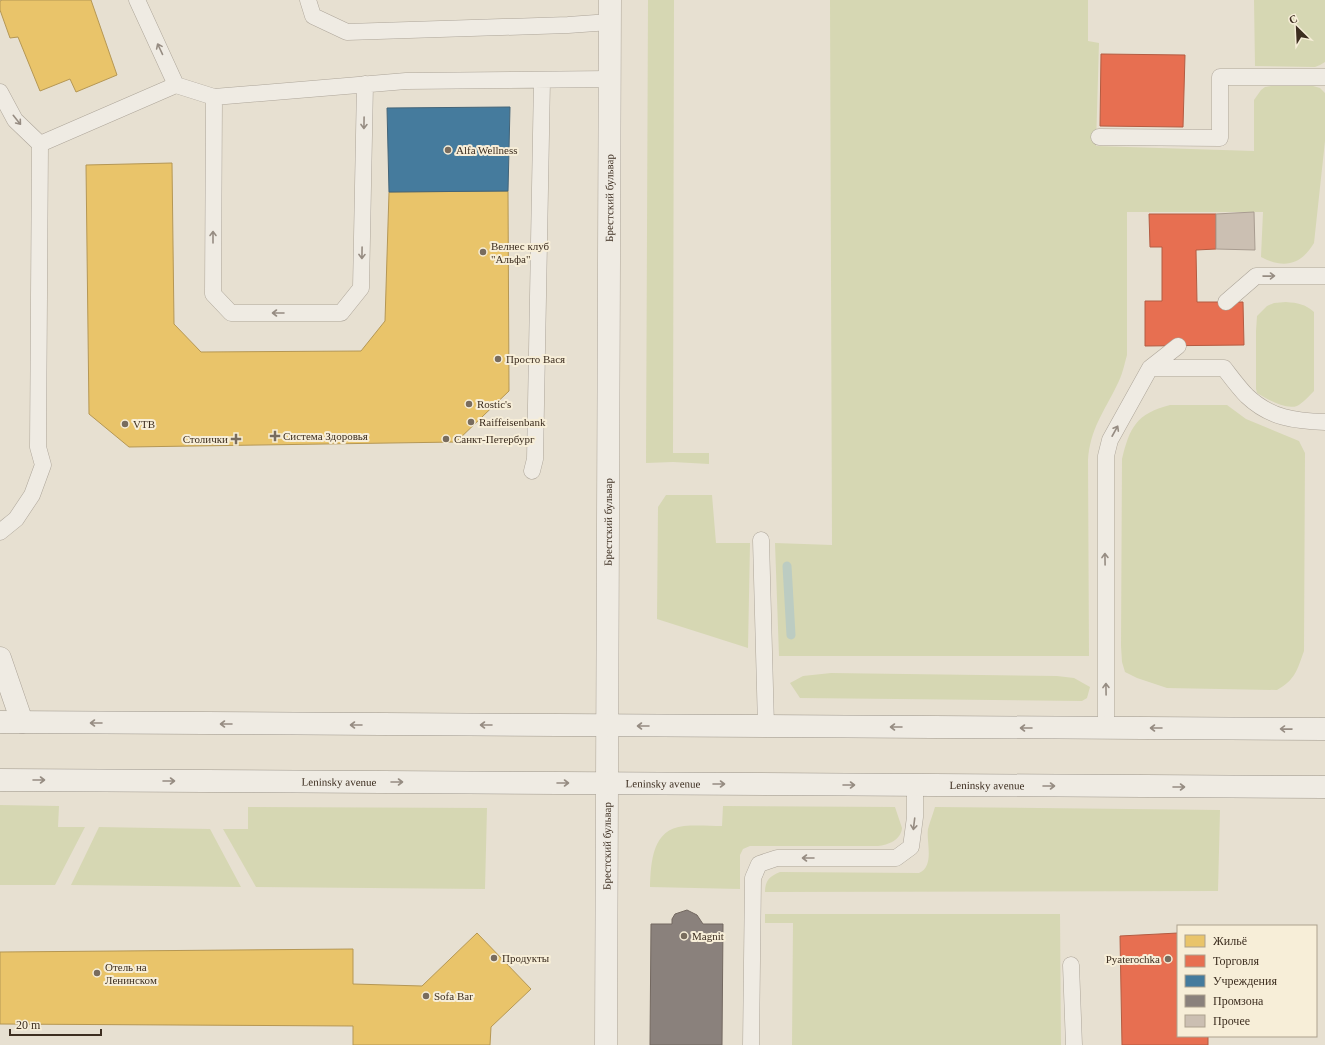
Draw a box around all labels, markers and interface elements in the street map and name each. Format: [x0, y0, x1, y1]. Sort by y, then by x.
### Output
north arrow [1277, 8, 1317, 48]
text: С [1287, 12, 1299, 26]
one-way arrow [155, 44, 163, 56]
one-way arrow [12, 115, 21, 126]
one-way arrow [360, 116, 368, 129]
place label: Alfa Wellness [456, 144, 518, 156]
marker: Alfa Wellness [443, 145, 453, 155]
street label: Брестский бульвар [603, 154, 615, 242]
one-way arrow [209, 231, 217, 244]
place label: Велнес клуб "Альфа" [491, 240, 550, 265]
one-way arrow [358, 246, 366, 259]
marker: Велнес клуб "Альфа" [478, 247, 488, 257]
one-way arrow [1262, 272, 1275, 280]
one-way arrow [272, 309, 285, 317]
place label: Просто Вася [506, 353, 565, 365]
marker: Просто Вася [493, 354, 503, 364]
place label: Rostic's [477, 398, 511, 410]
marker: Rostic's [464, 399, 474, 409]
place label: Raiffeisenbank [479, 416, 546, 428]
marker: Raiffeisenbank [466, 417, 476, 427]
place label: VTB [133, 418, 155, 430]
marker: VTB [120, 419, 130, 429]
one-way arrow [1111, 425, 1119, 437]
place label: Система Здоровья [283, 430, 368, 442]
marker: Система Здоровья [270, 431, 280, 441]
place label: Столички [183, 433, 228, 445]
place label: Санкт-Петербург [454, 433, 535, 445]
marker: Столички [231, 434, 241, 444]
marker: Санкт-Петербург [441, 434, 451, 444]
street label: Брестский бульвар [602, 478, 614, 566]
one-way arrow [1101, 553, 1109, 566]
one-way arrow [1102, 683, 1110, 696]
one-way arrow [90, 719, 103, 727]
one-way arrow [220, 720, 233, 728]
one-way arrow [350, 721, 363, 728]
one-way arrow [480, 721, 493, 729]
one-way arrow [637, 722, 650, 730]
one-way arrow [890, 723, 903, 731]
one-way arrow [1020, 724, 1033, 732]
one-way arrow [1150, 724, 1163, 732]
one-way arrow [1280, 725, 1293, 733]
one-way arrow [32, 776, 45, 784]
street label: Leninsky avenue [302, 776, 377, 788]
one-way arrow [162, 777, 175, 785]
street label: Leninsky avenue [626, 777, 701, 790]
one-way arrow [390, 778, 403, 786]
one-way arrow [556, 779, 569, 787]
street label: Leninsky avenue [950, 779, 1025, 791]
one-way arrow [712, 780, 725, 788]
one-way arrow [842, 781, 855, 789]
one-way arrow [1042, 782, 1055, 790]
one-way arrow [1172, 783, 1185, 791]
street label: Брестский бульвар [601, 802, 613, 890]
one-way arrow [910, 817, 918, 830]
one-way arrow [802, 854, 815, 862]
legend [1177, 925, 1317, 1037]
place label: Magnit [692, 930, 724, 942]
marker: Magnit [679, 931, 689, 941]
text: Жильё [1213, 934, 1247, 948]
place label: Продукты [502, 952, 550, 964]
marker: Продукты [489, 953, 499, 963]
place label: Pyaterochka [1106, 953, 1160, 965]
marker: Pyaterochka [1163, 954, 1173, 964]
text: Торговля [1213, 954, 1260, 968]
place label: Отель на Ленинском [105, 961, 157, 986]
marker: Отель на Ленинском [92, 968, 102, 978]
text: Учреждения [1213, 974, 1277, 988]
place label: Sofa Bar [434, 990, 473, 1002]
marker: Sofa Bar [421, 991, 431, 1001]
text: Промзона [1213, 994, 1264, 1008]
scale bar [10, 1011, 101, 1037]
text: Прочее [1213, 1014, 1250, 1028]
text: 20 m [16, 1018, 41, 1032]

